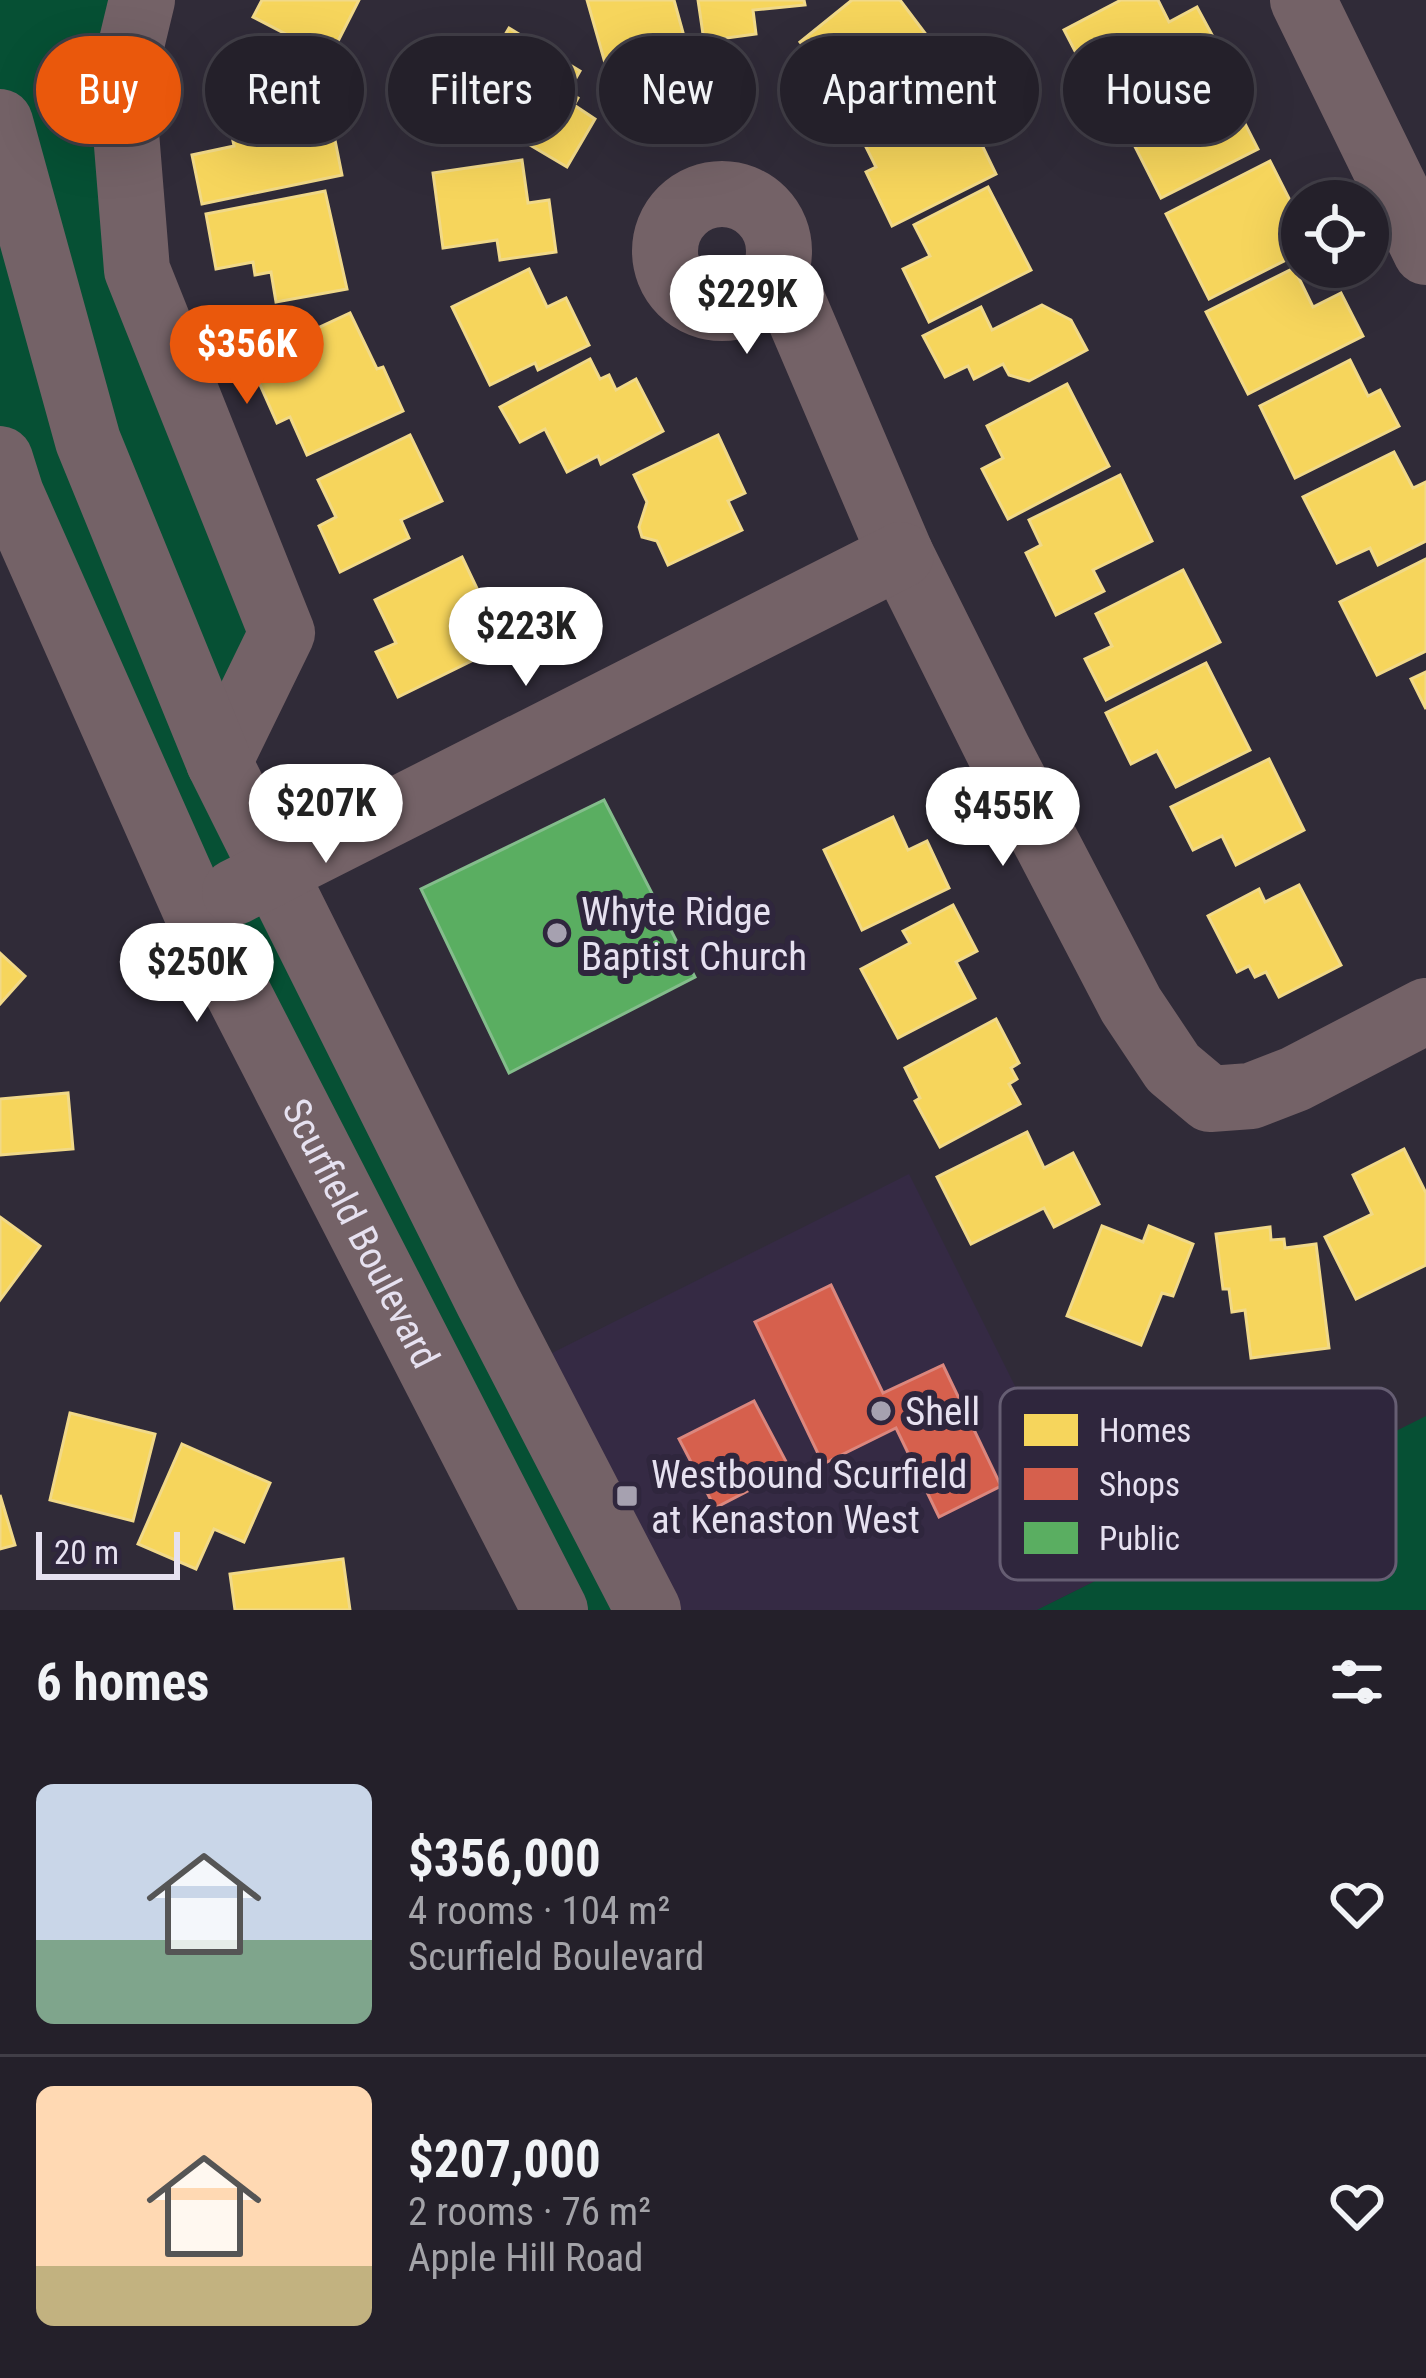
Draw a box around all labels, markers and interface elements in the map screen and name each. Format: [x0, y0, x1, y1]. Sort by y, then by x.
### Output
chip: Buy [36, 36, 181, 144]
chip: Rent [205, 36, 364, 144]
chip: Filters [388, 36, 575, 144]
chip: New [599, 36, 756, 144]
chip: Apartment [780, 36, 1039, 144]
chip: House [1063, 36, 1254, 144]
map controls [1281, 180, 1389, 288]
button: locate [1281, 180, 1389, 288]
pin: $229K [663, 255, 831, 357]
text: $229K [697, 271, 797, 317]
pin: $356K [163, 305, 331, 407]
text: $356K [197, 321, 297, 367]
pin: $223K [442, 587, 610, 689]
text: $223K [476, 603, 576, 649]
pin: $207K [242, 764, 410, 866]
pin: $455K [919, 767, 1087, 869]
text: $207K [276, 780, 376, 826]
text: $455K [953, 783, 1053, 829]
place label: Whyte Ridge Baptist Church [581, 889, 807, 980]
marker: Whyte Ridge Baptist Church [544, 920, 570, 946]
pin: $250K [113, 923, 281, 1025]
text: $250K [147, 939, 247, 985]
street label: Scurfield Boulevard [272, 1091, 449, 1376]
legend [1000, 1388, 1396, 1580]
place label: Shell [905, 1389, 980, 1435]
marker: Shell [868, 1398, 894, 1424]
text: Homes [1099, 1411, 1191, 1450]
place label: Westbound Scurfield at Kenaston West [651, 1452, 967, 1543]
text: Shops [1099, 1465, 1180, 1504]
marker: Westbound Scurfield at Kenaston West [614, 1483, 640, 1509]
text: Public [1099, 1519, 1180, 1558]
scale bar [36, 1526, 180, 1579]
text: 20 m [54, 1533, 119, 1572]
icon: filters [1324, 1649, 1390, 1715]
text: 6 homes [36, 1653, 209, 1712]
text: $356,000 [408, 1829, 601, 1888]
icon: home [132, 1832, 276, 1976]
icon: heart [1324, 1871, 1390, 1937]
text: 4 rooms · 104 m² [408, 1888, 670, 1934]
text: Scurfield Boulevard [408, 1934, 704, 1980]
text: $207,000 [408, 2130, 601, 2189]
icon: home [132, 2134, 276, 2278]
icon: heart [1324, 2173, 1390, 2239]
text: 2 rooms · 76 m² [408, 2189, 651, 2235]
text: Apple Hill Road [408, 2235, 643, 2281]

